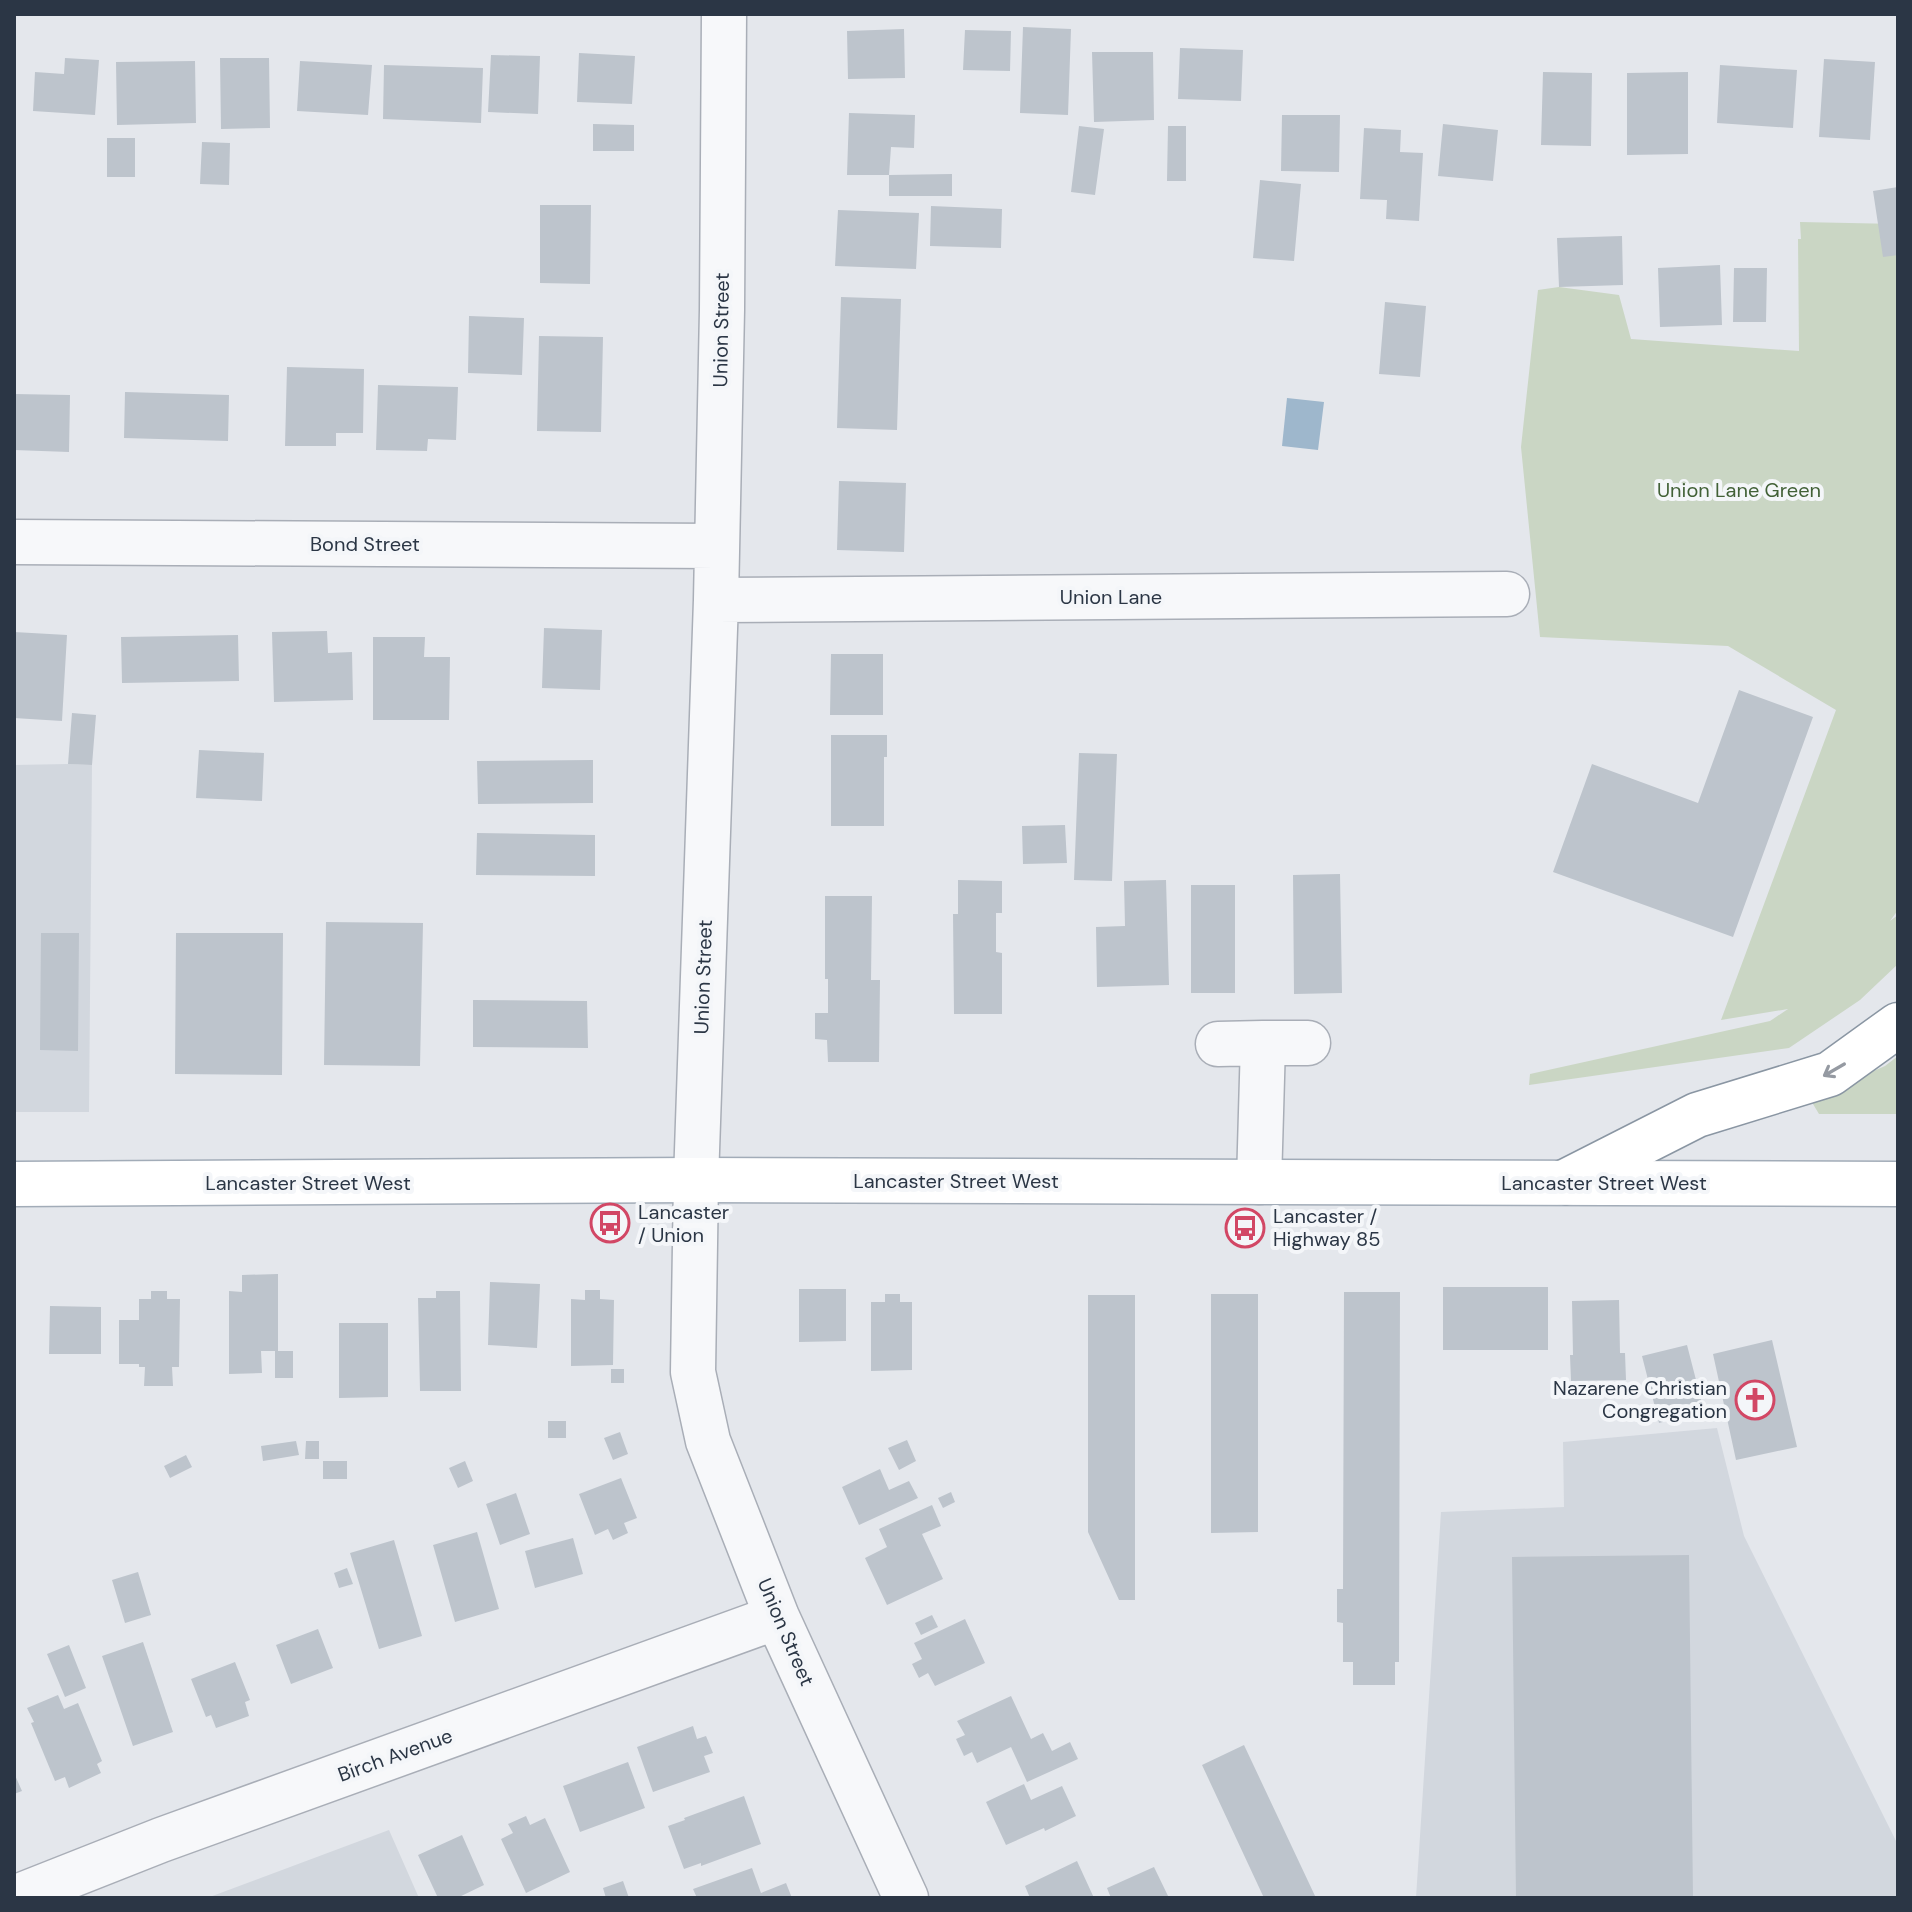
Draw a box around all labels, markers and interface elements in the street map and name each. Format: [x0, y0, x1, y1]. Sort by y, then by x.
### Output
street label: Union Street [707, 272, 735, 388]
park label: Union Lane Green [1657, 477, 1821, 503]
street label: Bond Street [310, 531, 420, 557]
street label: Union Lane [1060, 584, 1162, 610]
street label: Union Street [688, 919, 718, 1035]
one-way arrow [1823, 1062, 1846, 1078]
street label: Lancaster Street West [853, 1168, 1059, 1194]
street label: Lancaster Street West [205, 1170, 411, 1196]
street label: Lancaster Street West [1501, 1170, 1707, 1196]
place label: Lancaster / Union [638, 1199, 729, 1248]
bus stop icon: Lancaster / Union [589, 1202, 631, 1244]
place label: Lancaster / Highway 85 [1273, 1203, 1380, 1252]
bus stop icon: Lancaster / Highway 85 [1224, 1207, 1266, 1249]
place label: Nazarene Christian Congregation [1553, 1375, 1727, 1424]
church icon: Nazarene Christian Congregation [1734, 1379, 1776, 1421]
street label: Union Street [752, 1574, 820, 1690]
street label: Birch Avenue [334, 1722, 456, 1788]

